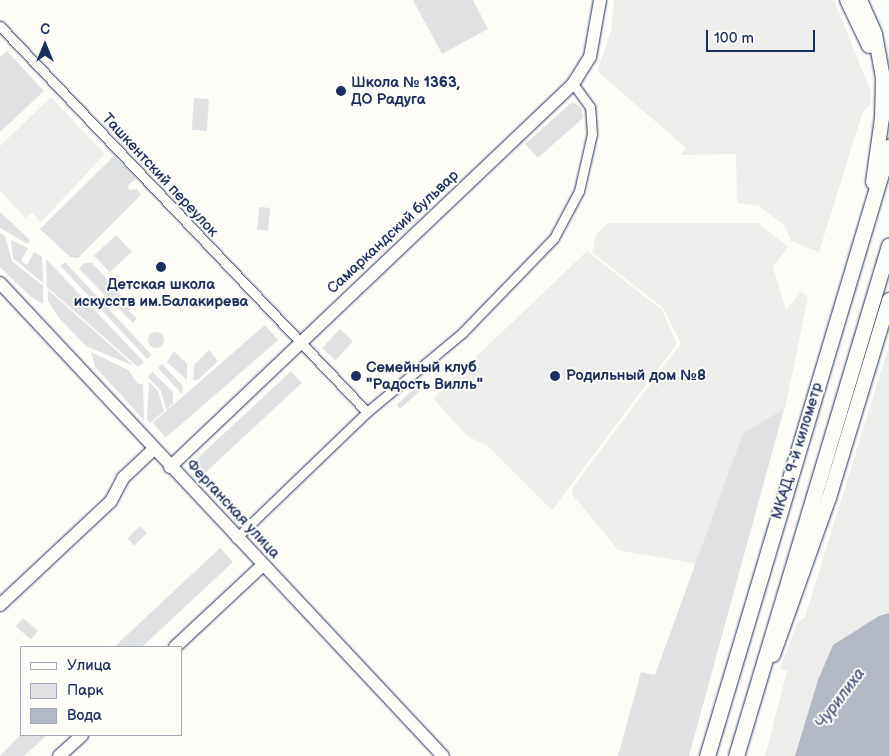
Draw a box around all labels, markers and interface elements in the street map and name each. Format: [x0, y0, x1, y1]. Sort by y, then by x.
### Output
north arrow [20, 20, 70, 70]
scale bar [709, 20, 818, 52]
text: С [40, 21, 50, 38]
text: 100 m [714, 29, 754, 48]
place label: Школа № 1363, ДО Радуга [351, 73, 460, 108]
marker: Школа № 1363, ДО Радуга [335, 85, 347, 97]
street label: Ташкентский переулок [98, 110, 222, 240]
street label: Самаркандский бульвар [324, 166, 462, 298]
marker: Детская школа искусств им.Балакирева [155, 261, 167, 273]
place label: Детская школа искусств им.Балакирева [74, 275, 248, 310]
place label: Семейный клуб "Радость Вилль" [366, 358, 483, 393]
place label: Родильный дом №8 [566, 367, 706, 385]
marker: Родильный дом №8 [548, 369, 562, 383]
marker: Семейный клуб "Радость Вилль" [350, 370, 362, 382]
street label: МКАД, 9-й километр [768, 381, 826, 521]
street label: Ферганская улица [182, 456, 284, 562]
legend [20, 646, 182, 736]
text: Улица [67, 656, 111, 675]
water label: Чурилиха [812, 665, 870, 733]
text: Парк [67, 681, 104, 700]
text: Вода [67, 706, 102, 725]

